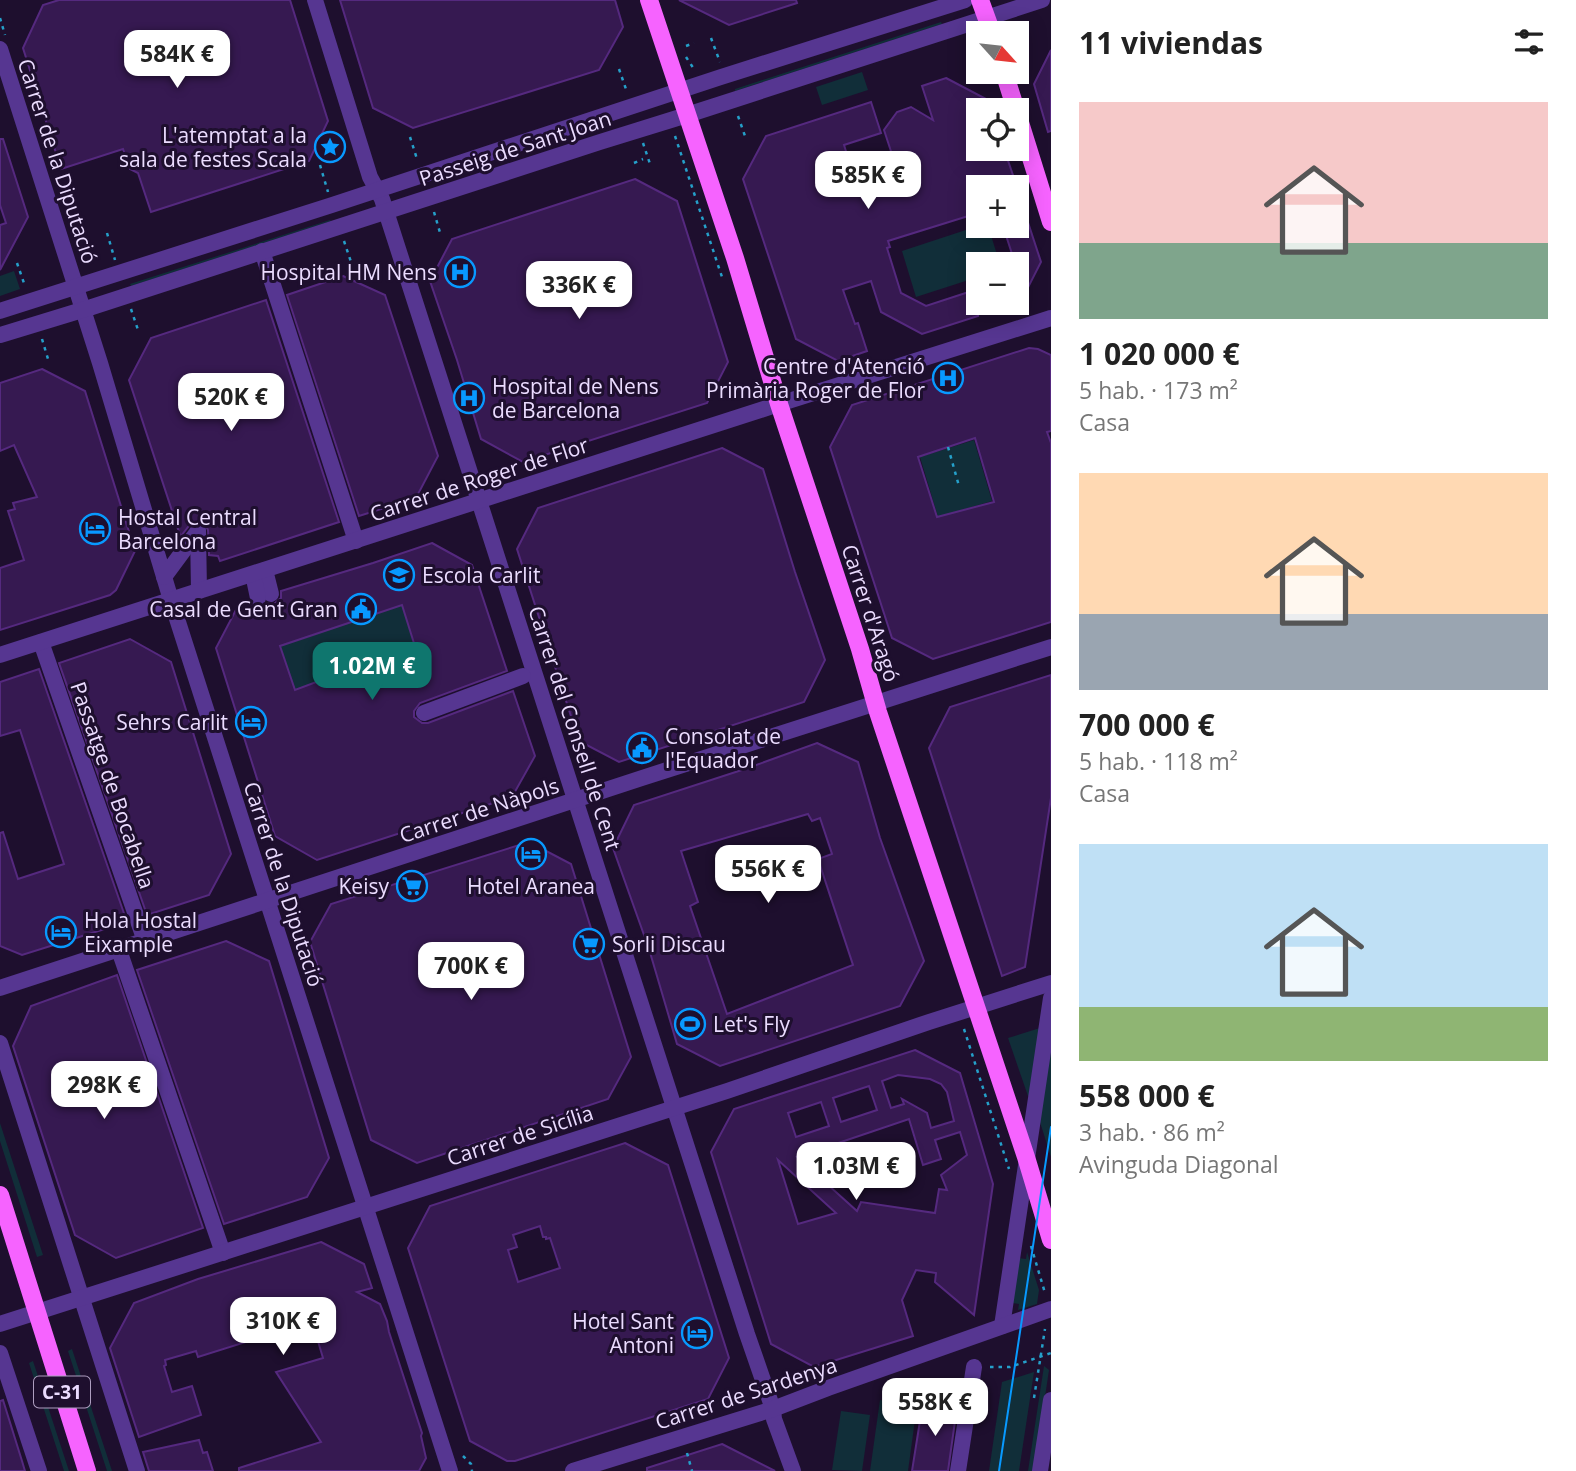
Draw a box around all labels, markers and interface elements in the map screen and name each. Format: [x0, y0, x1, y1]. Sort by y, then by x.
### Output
north arrow [966, 21, 1029, 84]
map controls [966, 21, 1029, 315]
text: 11 viviendas [1079, 22, 1263, 63]
icon: filters [1510, 23, 1548, 61]
pin: 584K € [120, 31, 234, 90]
text: 584K € [140, 37, 214, 69]
street label: Carrer de la Diputació [12, 55, 104, 267]
button: locate [966, 98, 1029, 161]
street label: Passeig de Sant Joan [415, 104, 615, 192]
place label: L'atemptat a la sala de festes Scala [119, 121, 307, 173]
place icon: L'atemptat a la sala de festes Scala [313, 130, 347, 164]
icon: home [1251, 147, 1377, 273]
pin: 585K € [811, 152, 925, 211]
text: 585K € [831, 158, 905, 190]
button: + [966, 175, 1029, 238]
button: − [966, 252, 1029, 315]
hospital icon: Hospital HM Nens [443, 255, 477, 289]
place label: Hospital HM Nens [260, 258, 437, 286]
pin: 336K € [522, 262, 636, 321]
text: 336K € [542, 268, 616, 300]
text: 1 020 000 € [1079, 333, 1240, 374]
place label: Centre d'Atenció Primària Roger de Flor [706, 352, 925, 404]
hospital icon: Centre d'Atenció Primària Roger de Flor [931, 361, 965, 395]
place label: Hospital de Nens de Barcelona [492, 372, 659, 424]
pin: 520K € [174, 374, 288, 433]
text: 5 hab. · 173 m² [1079, 374, 1238, 406]
text: 520K € [194, 380, 268, 412]
hospital icon: Hospital de Nens de Barcelona [452, 381, 486, 415]
text: Casa [1079, 406, 1130, 438]
street label: Carrer de Roger de Flor [366, 430, 592, 528]
place label: Hostal Central Barcelona [118, 503, 257, 555]
hotel icon: Hostal Central Barcelona [78, 512, 112, 546]
icon: home [1251, 518, 1377, 644]
street label: Carrer d'Aragó [836, 541, 906, 685]
school or university icon: Escola Carlit [382, 558, 416, 592]
place label: Escola Carlit [422, 561, 540, 589]
public building icon: Casal de Gent Gran [344, 592, 378, 626]
place label: Casal de Gent Gran [149, 595, 338, 623]
street label: Carrer del Consell de Cent [522, 602, 628, 854]
pin: 1.02M € [307, 642, 437, 702]
text: 1.02M € [329, 649, 415, 681]
street label: Passatge de Bocabella [64, 678, 162, 892]
text: 700 000 € [1079, 704, 1215, 745]
hotel icon: Sehrs Carlit [234, 705, 268, 739]
place label: Sehrs Carlit [116, 708, 228, 736]
place label: Consolat de l'Equador [665, 722, 781, 774]
public building icon: Consolat de l'Equador [625, 731, 659, 765]
text: 5 hab. · 118 m² [1079, 745, 1238, 777]
street label: Carrer de Nàpols [396, 771, 562, 849]
text: Casa [1079, 777, 1130, 809]
street label: Carrer de la Diputació [238, 778, 330, 990]
hotel icon: Hotel Aranea [514, 837, 548, 871]
pin: 556K € [711, 846, 825, 905]
text: 556K € [731, 852, 805, 884]
supermarket icon: Keisy [395, 869, 429, 903]
place label: Keisy [339, 872, 389, 900]
place label: Hotel Aranea [467, 872, 595, 900]
icon: home [1251, 889, 1377, 1015]
place label: Hola Hostal Eixample [84, 906, 197, 958]
hotel icon: Hola Hostal Eixample [44, 915, 78, 949]
supermarket icon: Sorli Discau [572, 927, 606, 961]
place label: Sorli Discau [612, 930, 726, 958]
pin: 700K € [414, 942, 528, 1002]
text: 700K € [434, 949, 508, 981]
sports icon: Let's Fly [673, 1007, 707, 1041]
place label: Let's Fly [713, 1010, 790, 1038]
pin: 298K € [47, 1062, 161, 1121]
text: 298K € [67, 1068, 141, 1100]
text: 558 000 € [1079, 1075, 1215, 1116]
street label: Carrer de Sicília [443, 1098, 597, 1172]
text: 3 hab. · 86 m² [1079, 1116, 1225, 1148]
pin: 1.03M € [791, 1142, 921, 1202]
text: Avinguda Diagonal [1079, 1148, 1279, 1180]
text: 1.03M € [813, 1149, 899, 1181]
pin: 310K € [226, 1298, 340, 1357]
text: 310K € [246, 1304, 320, 1336]
place label: Hotel Sant Antoni [572, 1307, 674, 1359]
hotel icon: Hotel Sant Antoni [680, 1316, 714, 1350]
street label: Carrer de Sardenya [652, 1350, 840, 1436]
road number: C-31 [34, 1376, 90, 1408]
pin: 558K € [878, 1378, 992, 1438]
text: 558K € [898, 1385, 972, 1417]

